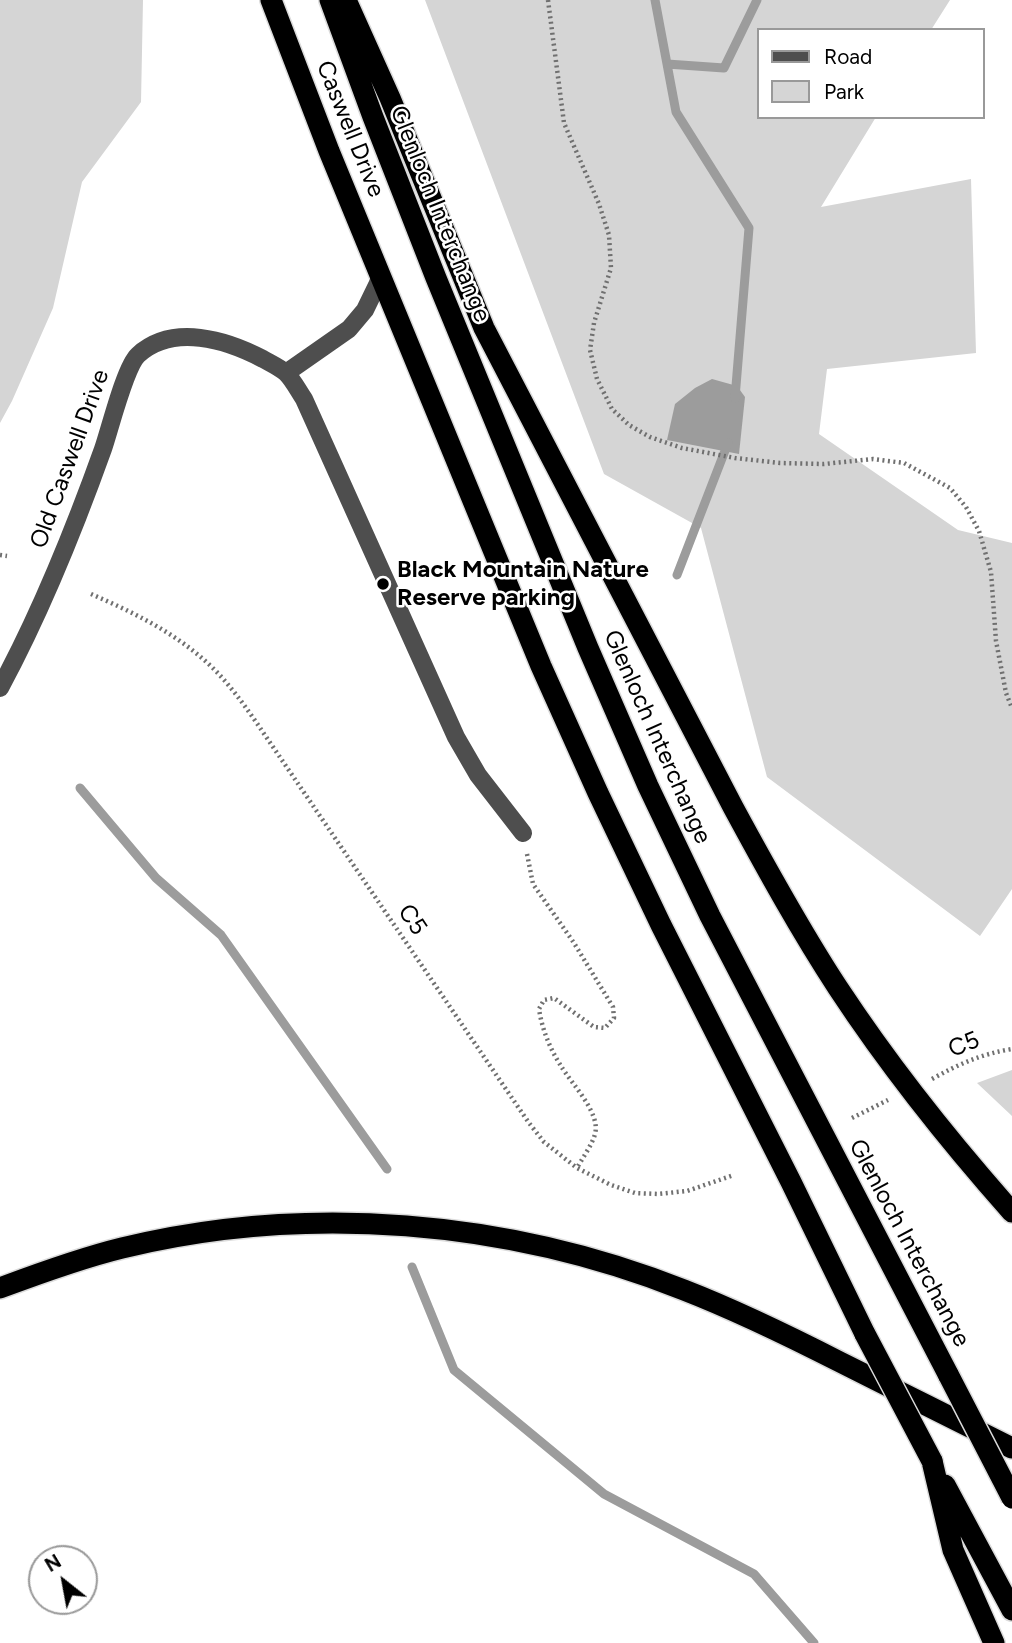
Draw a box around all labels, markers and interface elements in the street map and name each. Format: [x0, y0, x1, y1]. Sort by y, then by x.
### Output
legend [757, 28, 984, 119]
text: Road [824, 44, 872, 69]
street label: Caswell Drive [310, 57, 390, 201]
text: Park [824, 79, 864, 104]
street label: Glenloch Interchange [383, 102, 497, 326]
street label: Old Caswell Drive [24, 366, 116, 552]
place label: Black Mountain Nature Reserve parking [397, 556, 649, 612]
marker: Black Mountain Nature Reserve parking [375, 576, 391, 592]
street label: Glenloch Interchange [597, 626, 717, 848]
street label: C5 [391, 899, 433, 941]
street label: C5 [944, 1026, 984, 1064]
street label: Glenloch Interchange [842, 1134, 976, 1352]
north arrow [28, 1545, 98, 1615]
text: N [41, 1550, 65, 1577]

